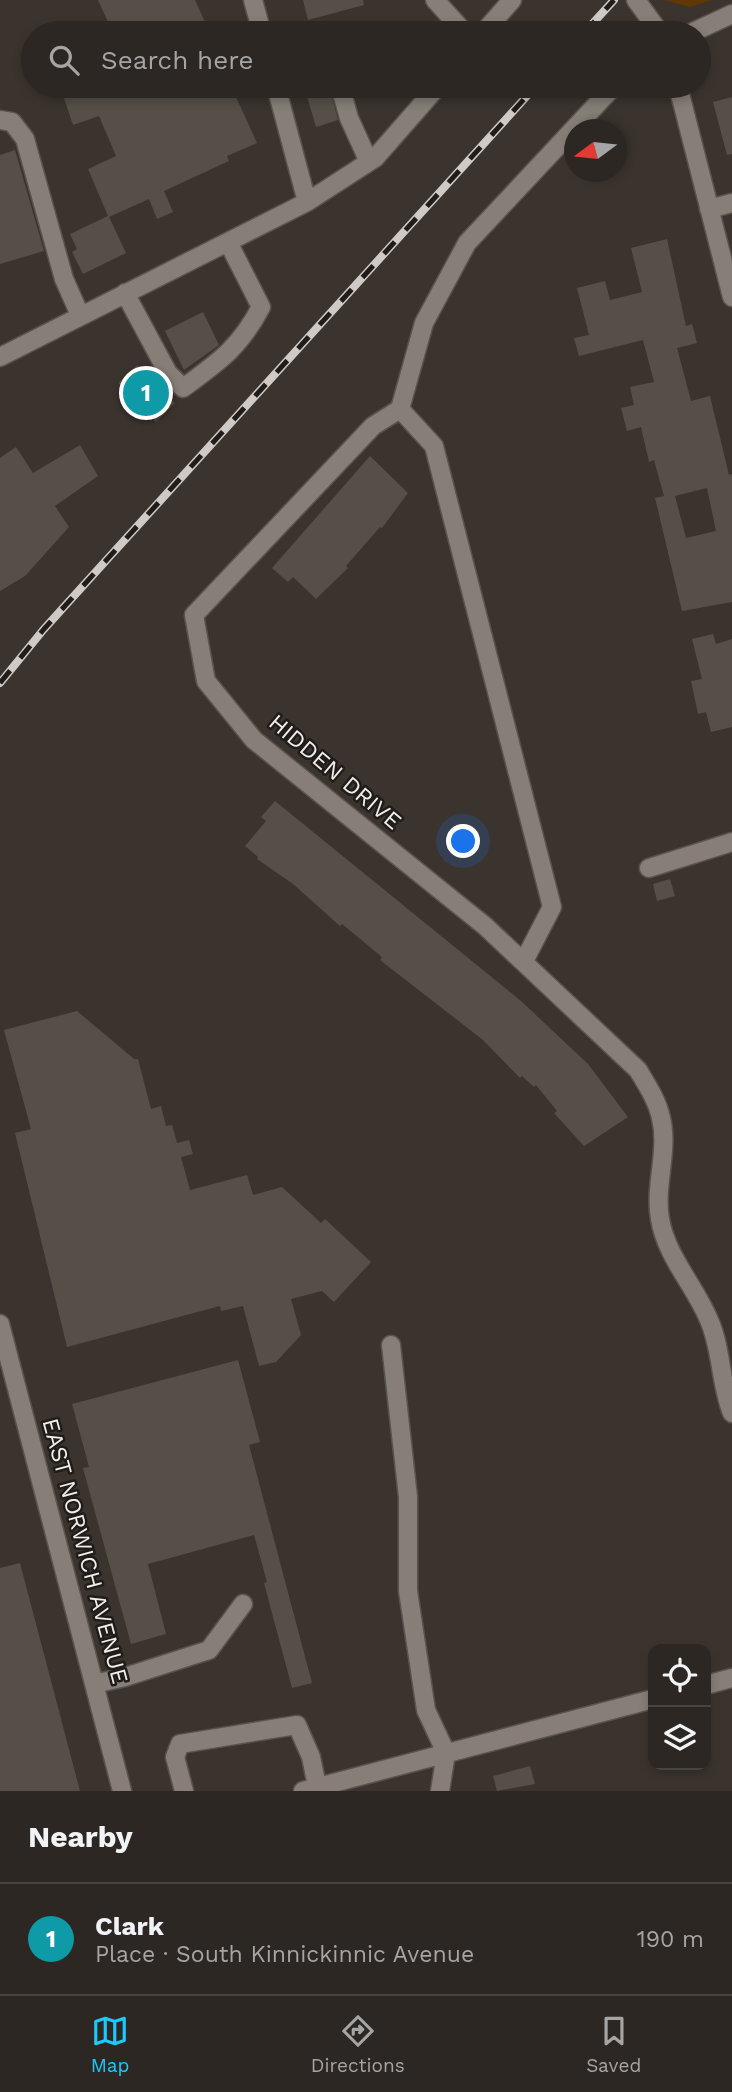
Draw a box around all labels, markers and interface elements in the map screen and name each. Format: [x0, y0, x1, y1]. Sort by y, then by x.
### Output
search box [21, 21, 711, 98]
icon: search [45, 41, 83, 79]
text: Search here [101, 45, 253, 75]
north arrow [564, 119, 627, 182]
pin: 1 [123, 367, 169, 419]
street label: HIDDEN DRIVE [263, 709, 407, 835]
your location [446, 824, 480, 858]
street label: EAST NORWICH AVENUE [37, 1415, 133, 1687]
map controls [648, 1644, 711, 1770]
button: locate [648, 1644, 711, 1707]
button: layers [648, 1707, 711, 1770]
text: Nearby [28, 1819, 133, 1854]
text: Clark [95, 1911, 164, 1941]
text: 1 [46, 1926, 56, 1953]
text: 190 m [637, 1926, 704, 1953]
text: Place · South Kinnickinnic Avenue [95, 1941, 474, 1968]
tab: Map [91, 2012, 129, 2077]
tab: Directions [311, 2012, 405, 2077]
tab: Saved [586, 2012, 641, 2077]

